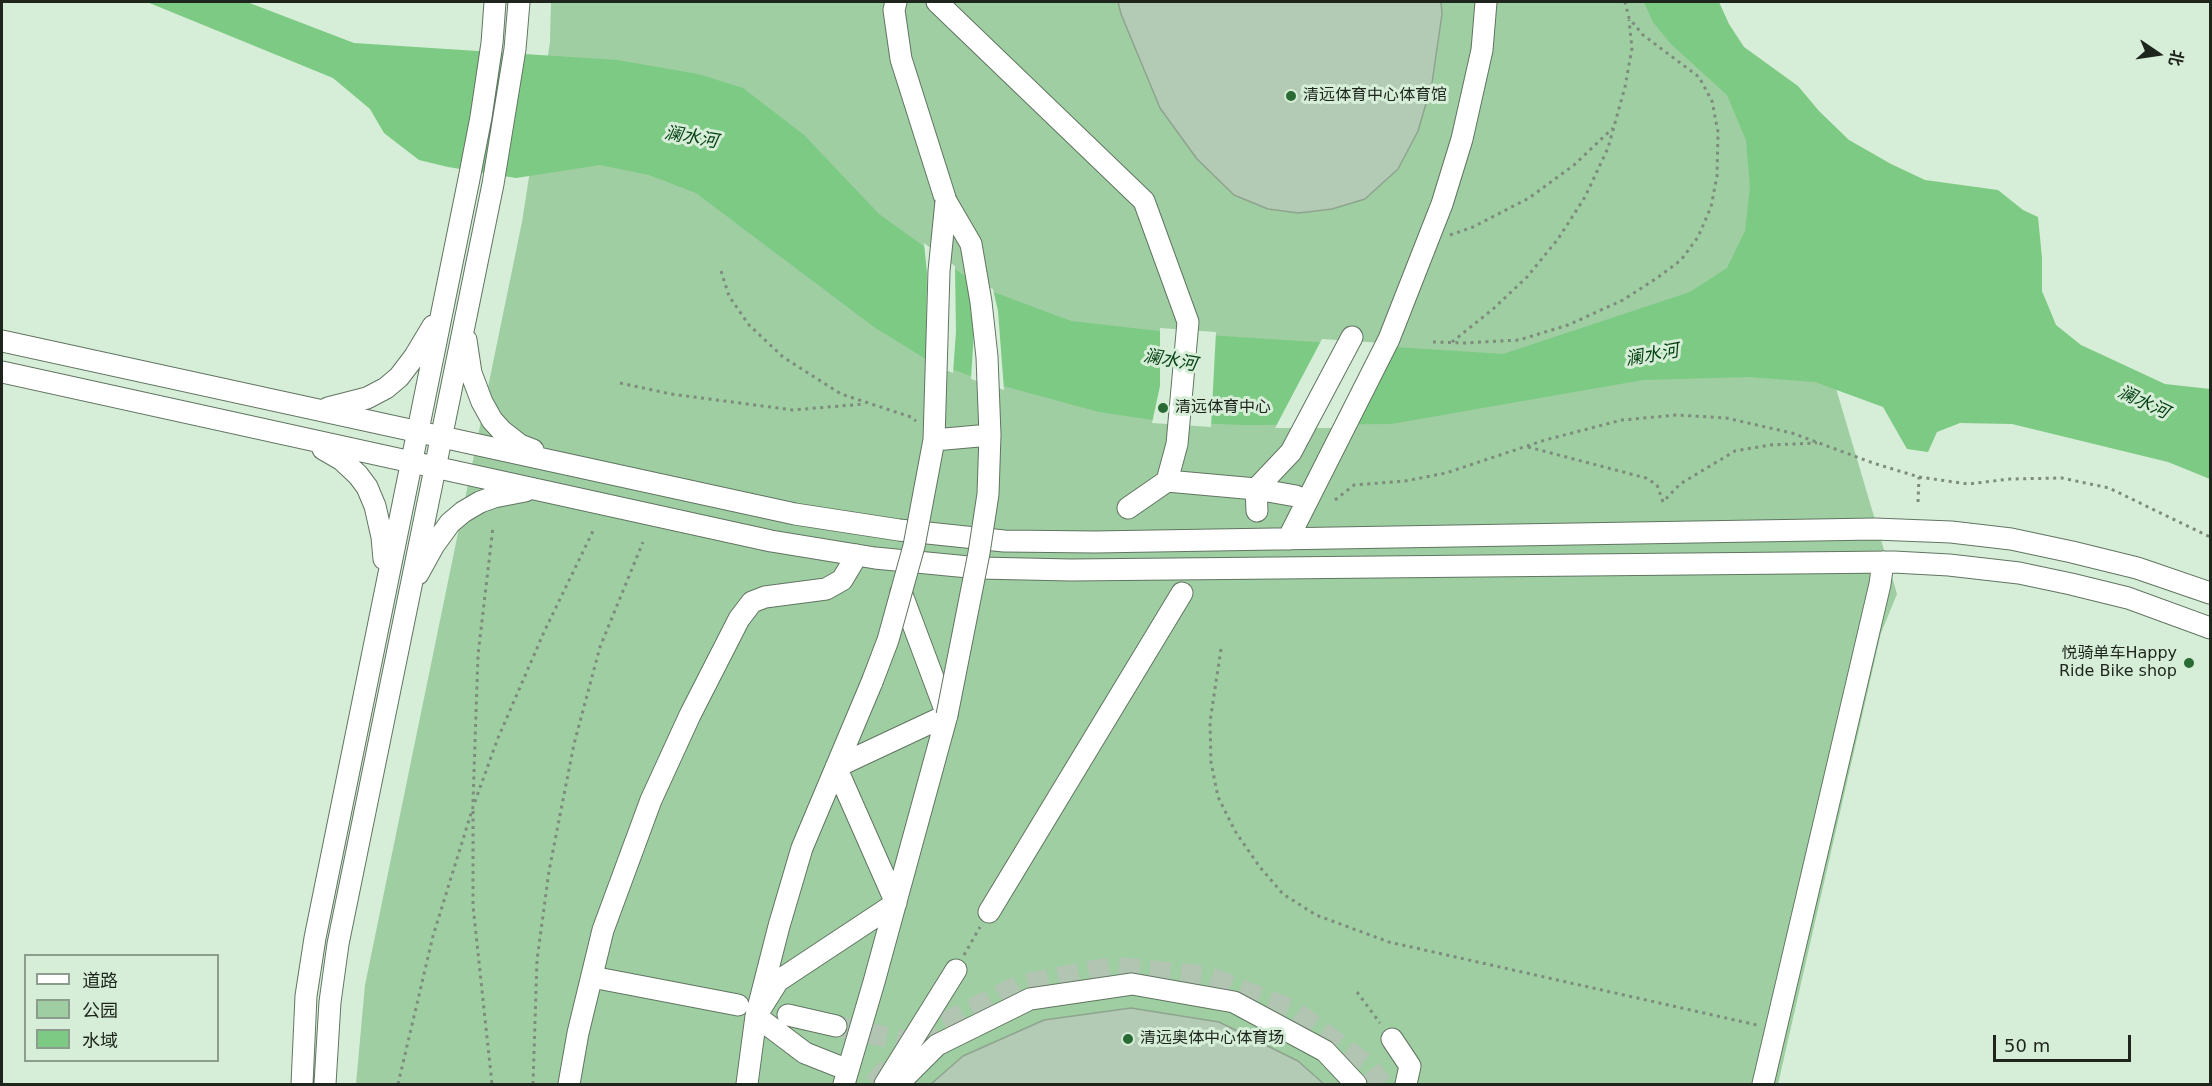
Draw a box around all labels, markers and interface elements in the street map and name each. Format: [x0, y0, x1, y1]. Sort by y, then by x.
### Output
north arrow [2128, 24, 2188, 84]
text: 北 [2165, 48, 2187, 68]
place label: 清远体育中心体育馆 [1303, 86, 1447, 106]
marker: 清远体育中心体育馆 [1284, 89, 1298, 103]
water label: 澜水河 [663, 123, 719, 153]
water label: 澜水河 [1624, 341, 1680, 371]
water label: 澜水河 [1142, 346, 1198, 376]
water label: 澜水河 [2114, 382, 2172, 424]
place label: 清远体育中心 [1175, 398, 1271, 418]
marker: 清远体育中心 [1156, 401, 1170, 415]
place label: 悦骑单车Happy Ride Bike shop [2059, 644, 2177, 682]
marker: 悦骑单车Happy Ride Bike shop [2182, 656, 2196, 670]
legend [24, 954, 219, 1062]
text: 道路 [82, 970, 118, 991]
text: 公园 [82, 1000, 118, 1021]
scale bar [1996, 1023, 2134, 1061]
place label: 清远奥体中心体育场 [1140, 1029, 1284, 1049]
text: 水域 [82, 1030, 118, 1051]
marker: 清远奥体中心体育场 [1121, 1032, 1135, 1046]
text: 50 m [2004, 1035, 2050, 1056]

